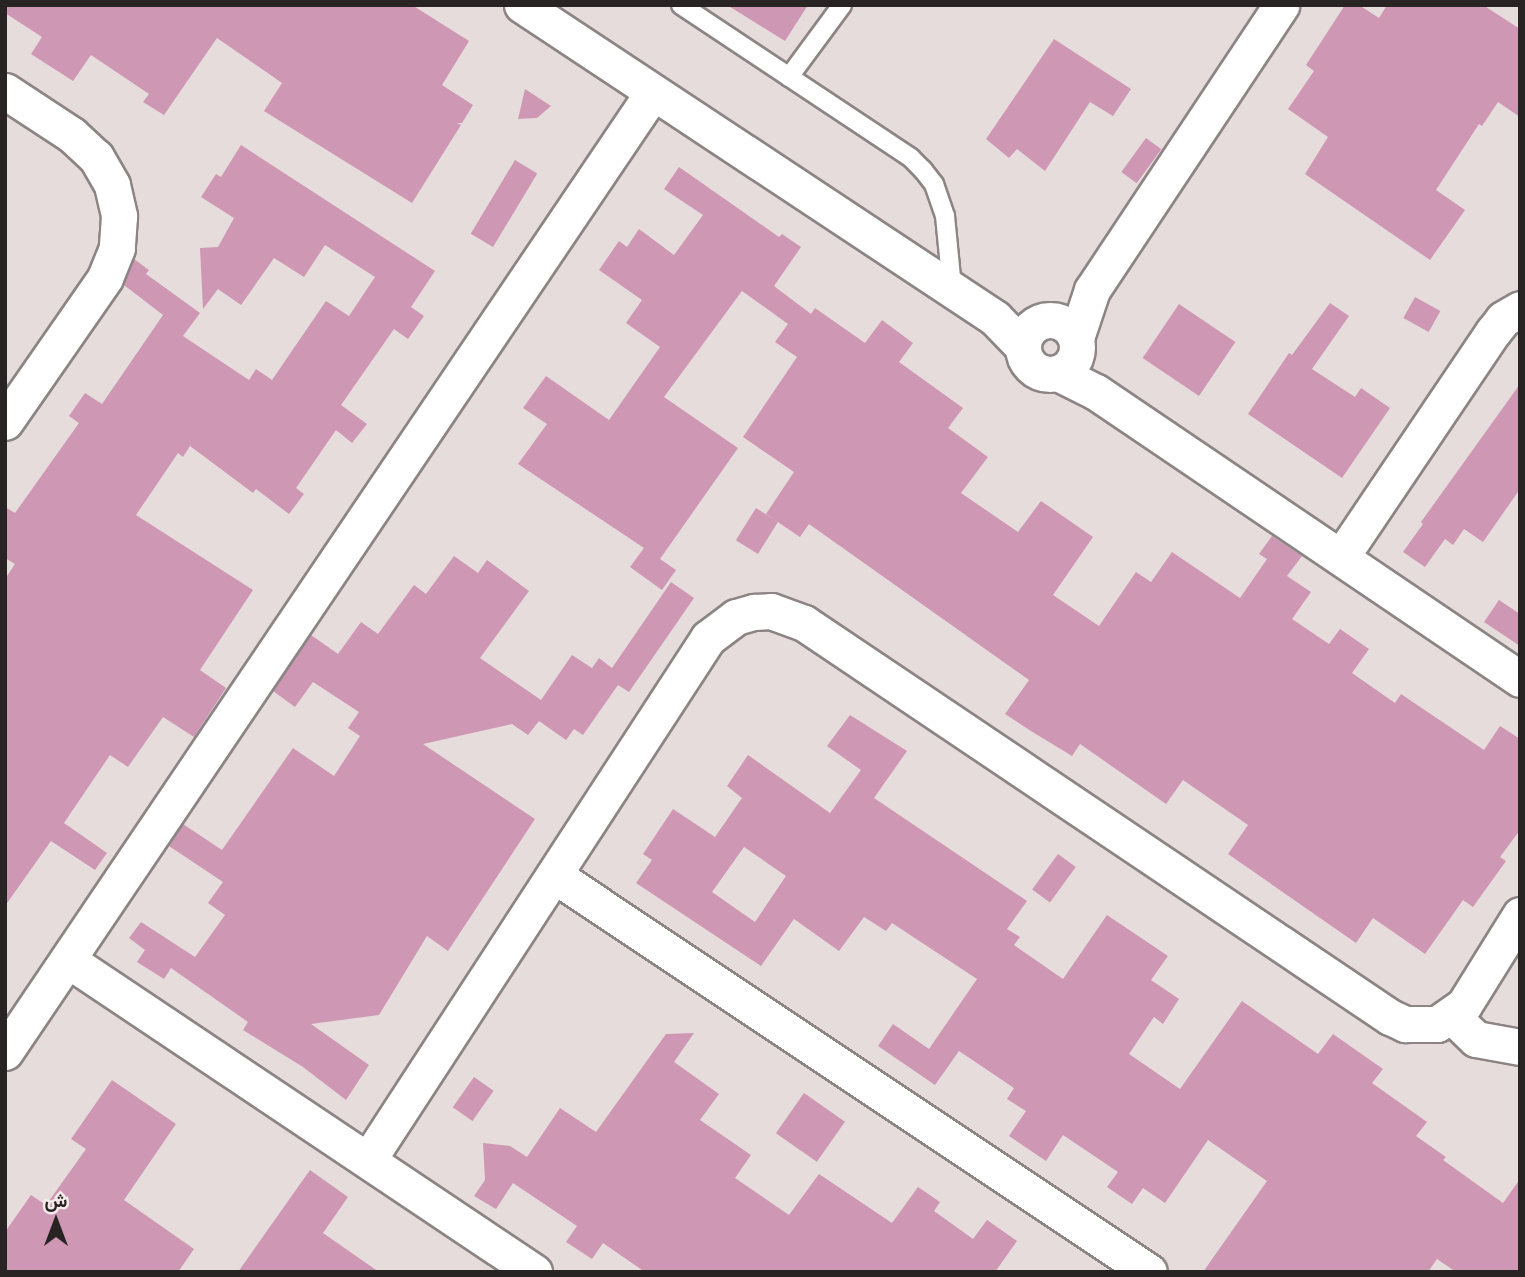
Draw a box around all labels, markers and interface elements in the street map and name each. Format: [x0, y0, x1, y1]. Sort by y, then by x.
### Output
north arrow [21, 1186, 91, 1256]
text: ش [45, 1189, 67, 1211]

